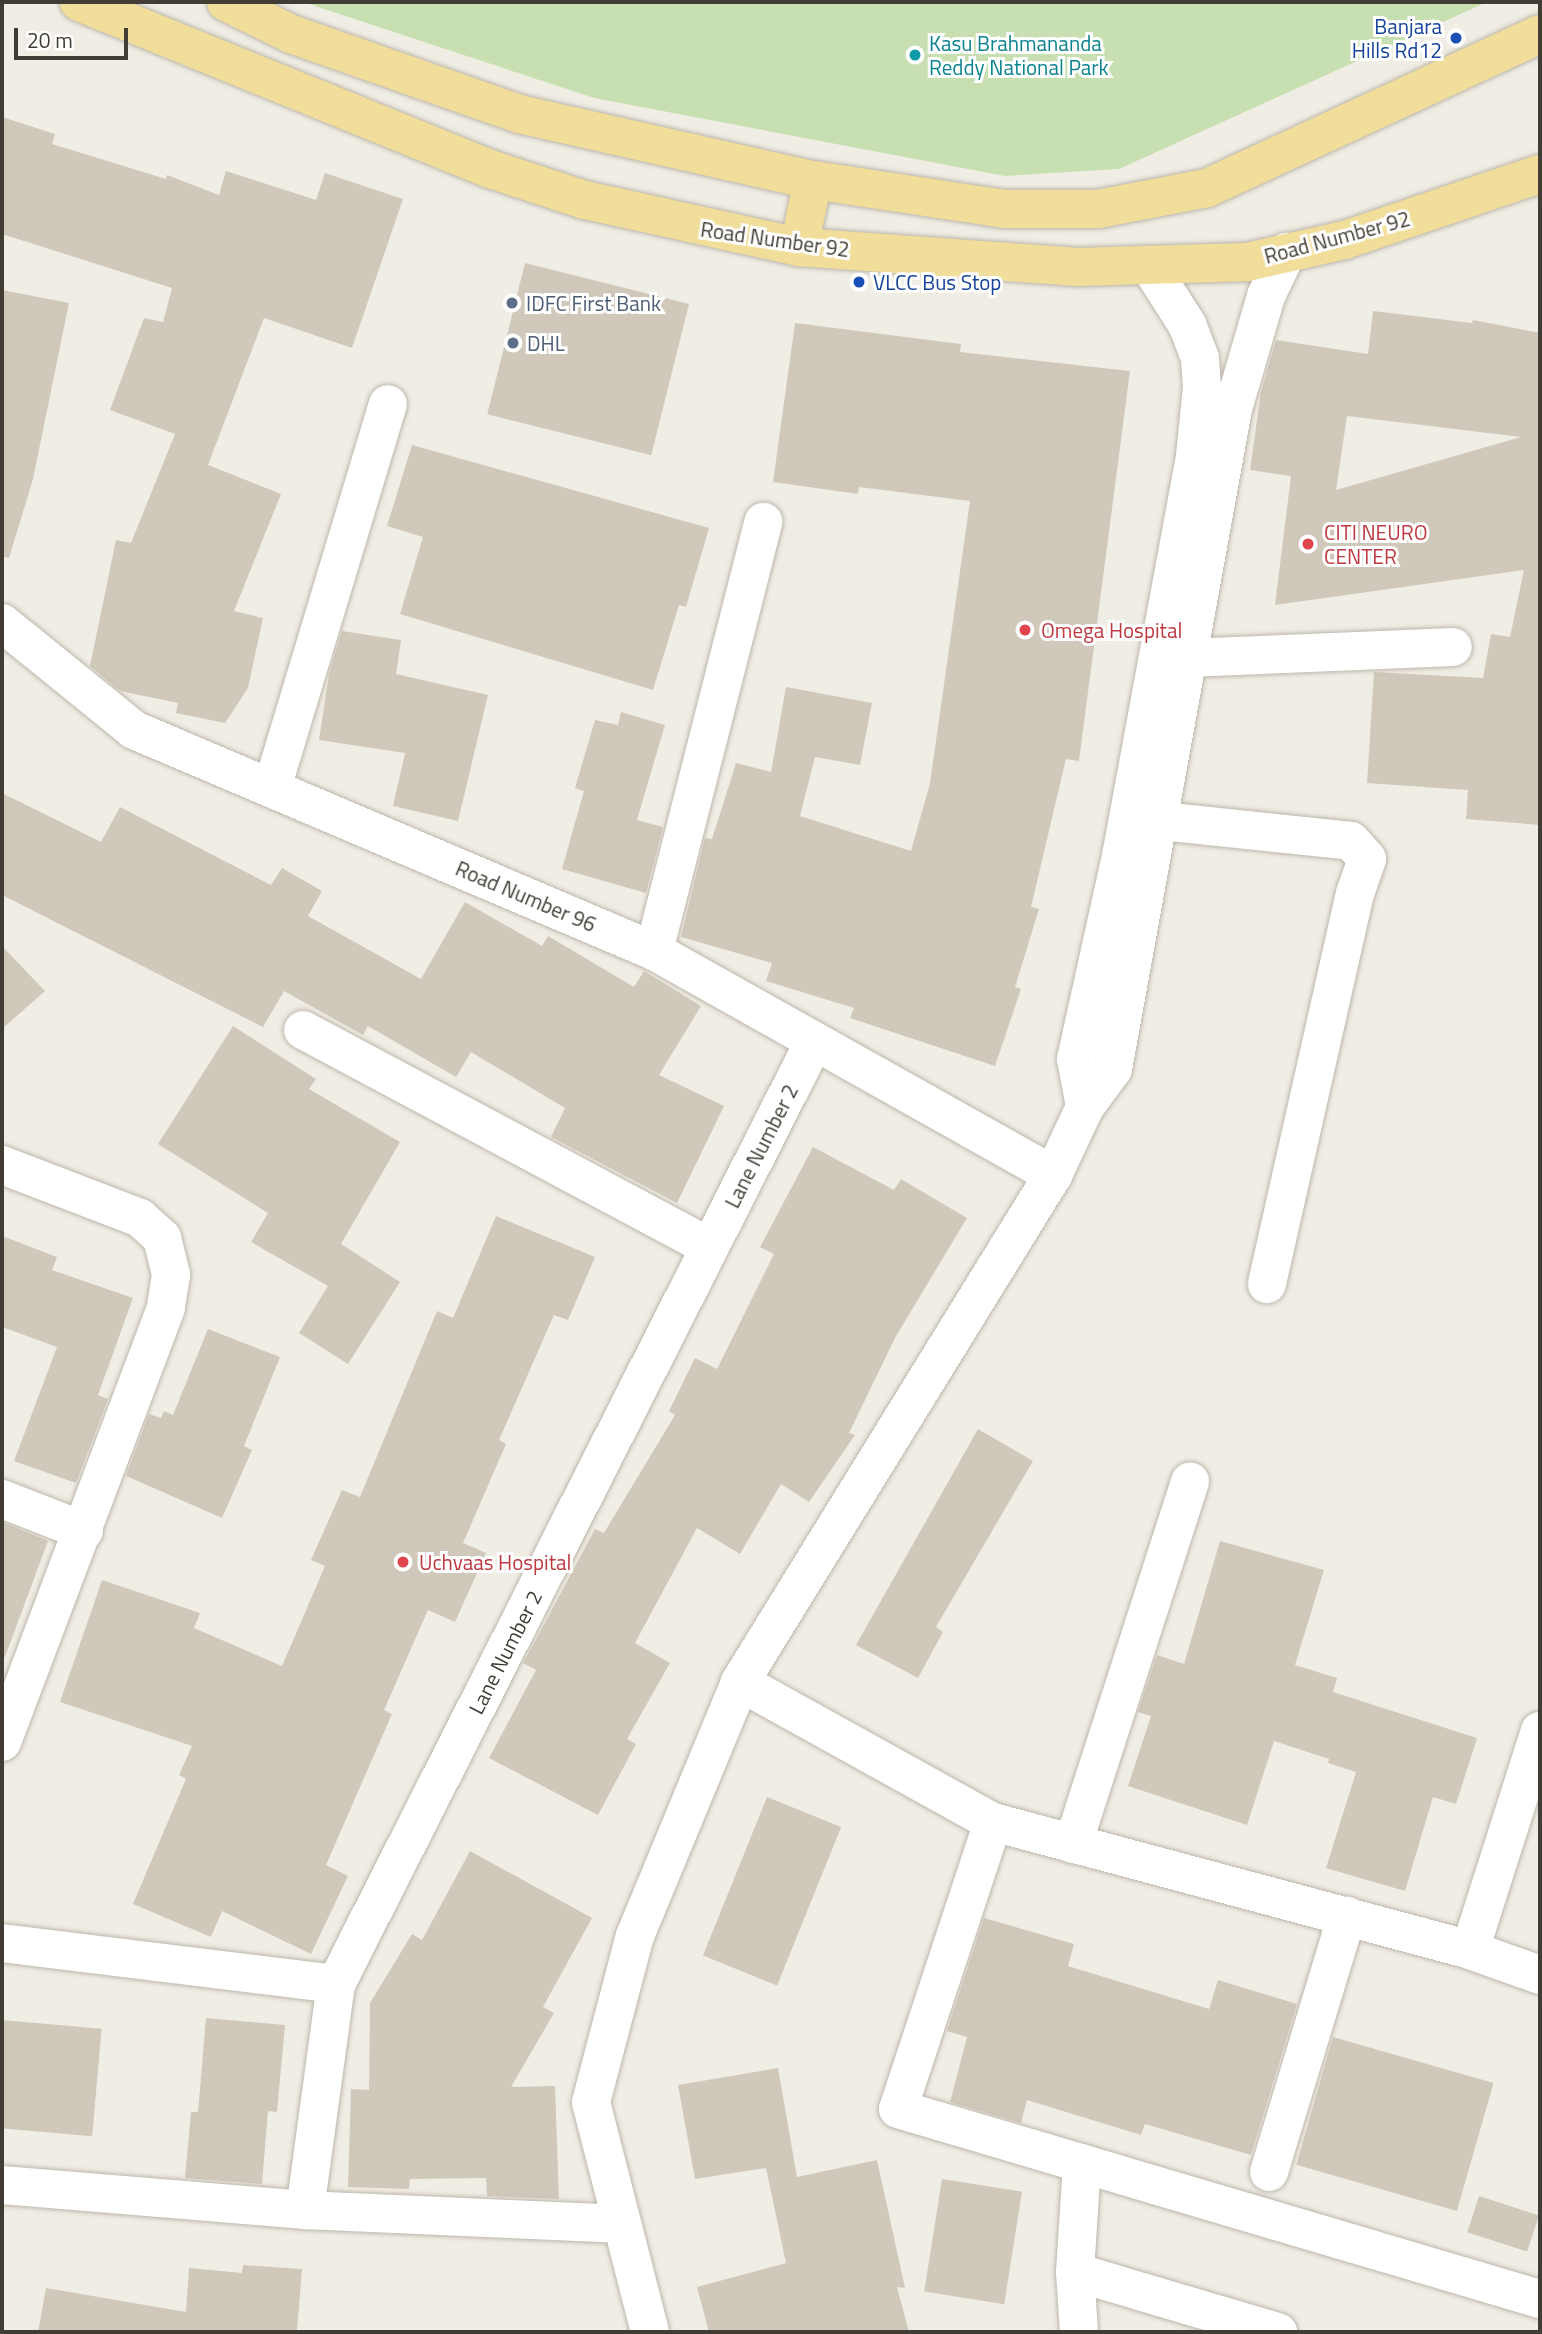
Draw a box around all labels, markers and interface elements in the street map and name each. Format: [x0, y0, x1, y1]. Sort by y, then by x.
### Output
place label: Banjara Hills Rd12 [1352, 13, 1442, 63]
scale bar [18, 14, 131, 58]
text: 20 m [27, 24, 73, 56]
place label: Kasu Brahmananda Reddy National Park [929, 30, 1109, 80]
marker: Banjara Hills Rd12 [1448, 30, 1464, 46]
marker: Kasu Brahmananda Reddy National Park [907, 47, 923, 63]
street label: Road Number 92 [1261, 205, 1413, 269]
street label: Road Number 92 [699, 216, 851, 262]
place label: VLCC Bus Stop [873, 269, 1001, 295]
marker: VLCC Bus Stop [851, 274, 867, 290]
place label: IDFC First Bank [526, 290, 661, 316]
marker: IDFC First Bank [504, 295, 520, 311]
place label: DHL [527, 330, 565, 356]
marker: DHL [505, 335, 521, 351]
place label: CITI NEURO CENTER [1324, 519, 1428, 569]
marker: CITI NEURO CENTER [1298, 534, 1318, 554]
place label: Omega Hospital [1041, 617, 1182, 643]
marker: Omega Hospital [1015, 620, 1035, 640]
street label: Road Number 96 [452, 855, 600, 937]
street label: Lane Number 2 [719, 1080, 803, 1212]
place label: Uchvaas Hospital [419, 1549, 571, 1575]
marker: Uchvaas Hospital [393, 1552, 413, 1572]
street label: Lane Number 2 [463, 1586, 547, 1718]

